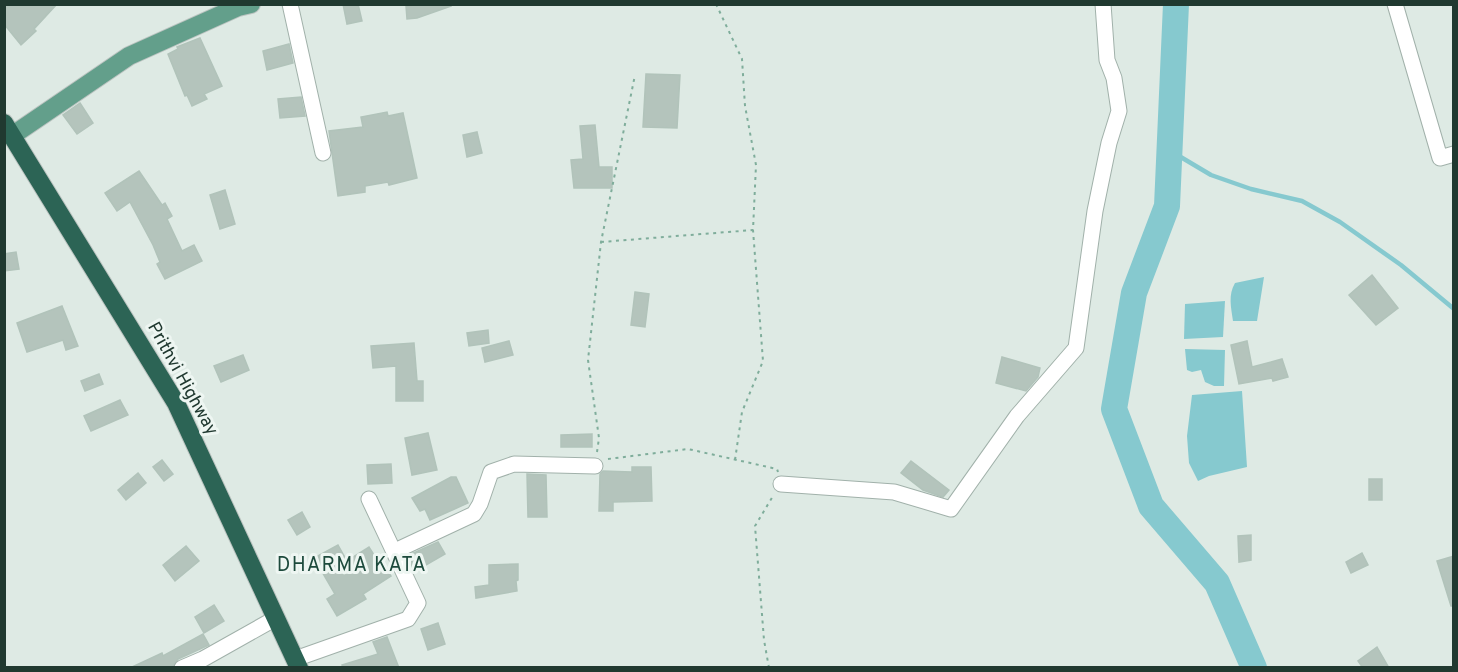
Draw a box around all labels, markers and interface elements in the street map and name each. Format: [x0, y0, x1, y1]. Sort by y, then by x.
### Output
street label: Prithvi Highway [141, 318, 223, 440]
district label: DHARMA KATA [277, 553, 427, 579]

